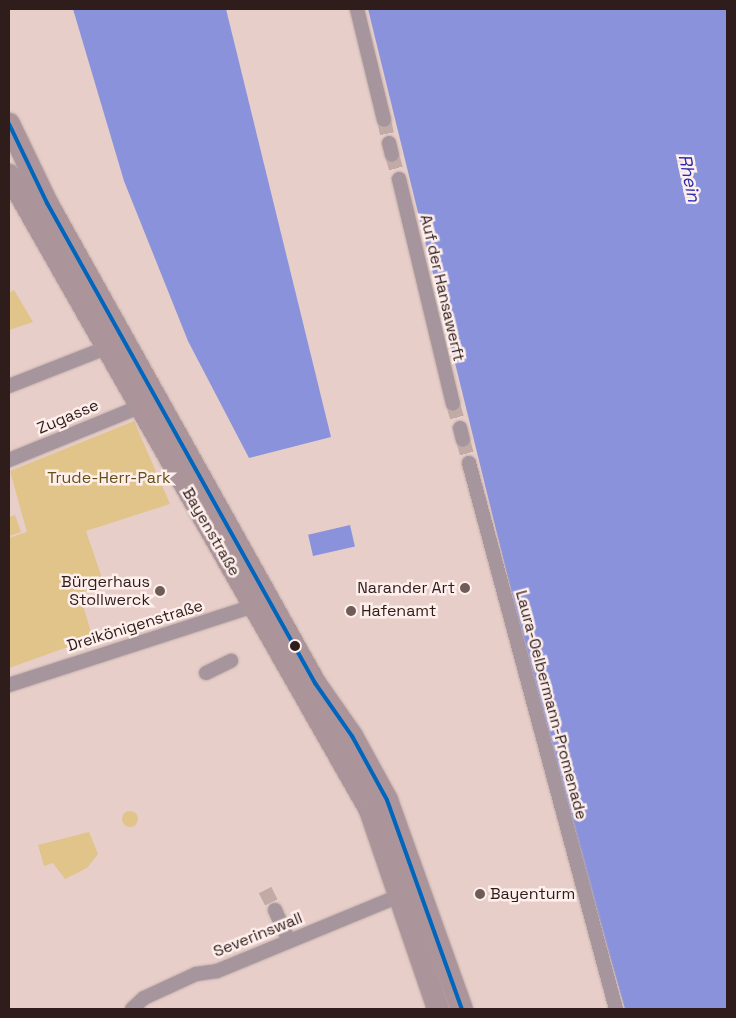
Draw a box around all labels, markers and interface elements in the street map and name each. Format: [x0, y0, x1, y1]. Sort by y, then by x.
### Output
water label: Rhein [673, 152, 705, 204]
street label: Auf der Hansawerft [416, 213, 468, 363]
street label: Zugasse [34, 396, 102, 438]
park label: Trude-Herr-Park [47, 468, 171, 488]
street label: Bayenstraße [178, 484, 244, 580]
place label: Bürgerhaus Stollwerck [61, 572, 150, 610]
place label: Narander Art [357, 578, 455, 598]
marker: Narander Art [459, 582, 471, 594]
marker: Bürgerhaus Stollwerck [154, 585, 166, 597]
street label: Laura-Oelbermann-Promenade [511, 588, 591, 822]
street label: Dreikönigenstraße [65, 596, 205, 656]
place label: Hafenamt [361, 601, 436, 621]
marker: Hafenamt [345, 605, 357, 617]
unlabelled marker [290, 641, 300, 651]
place label: Bayenturm [490, 884, 575, 904]
marker: Bayenturm [474, 888, 486, 900]
street label: Severinswall [211, 908, 305, 962]

